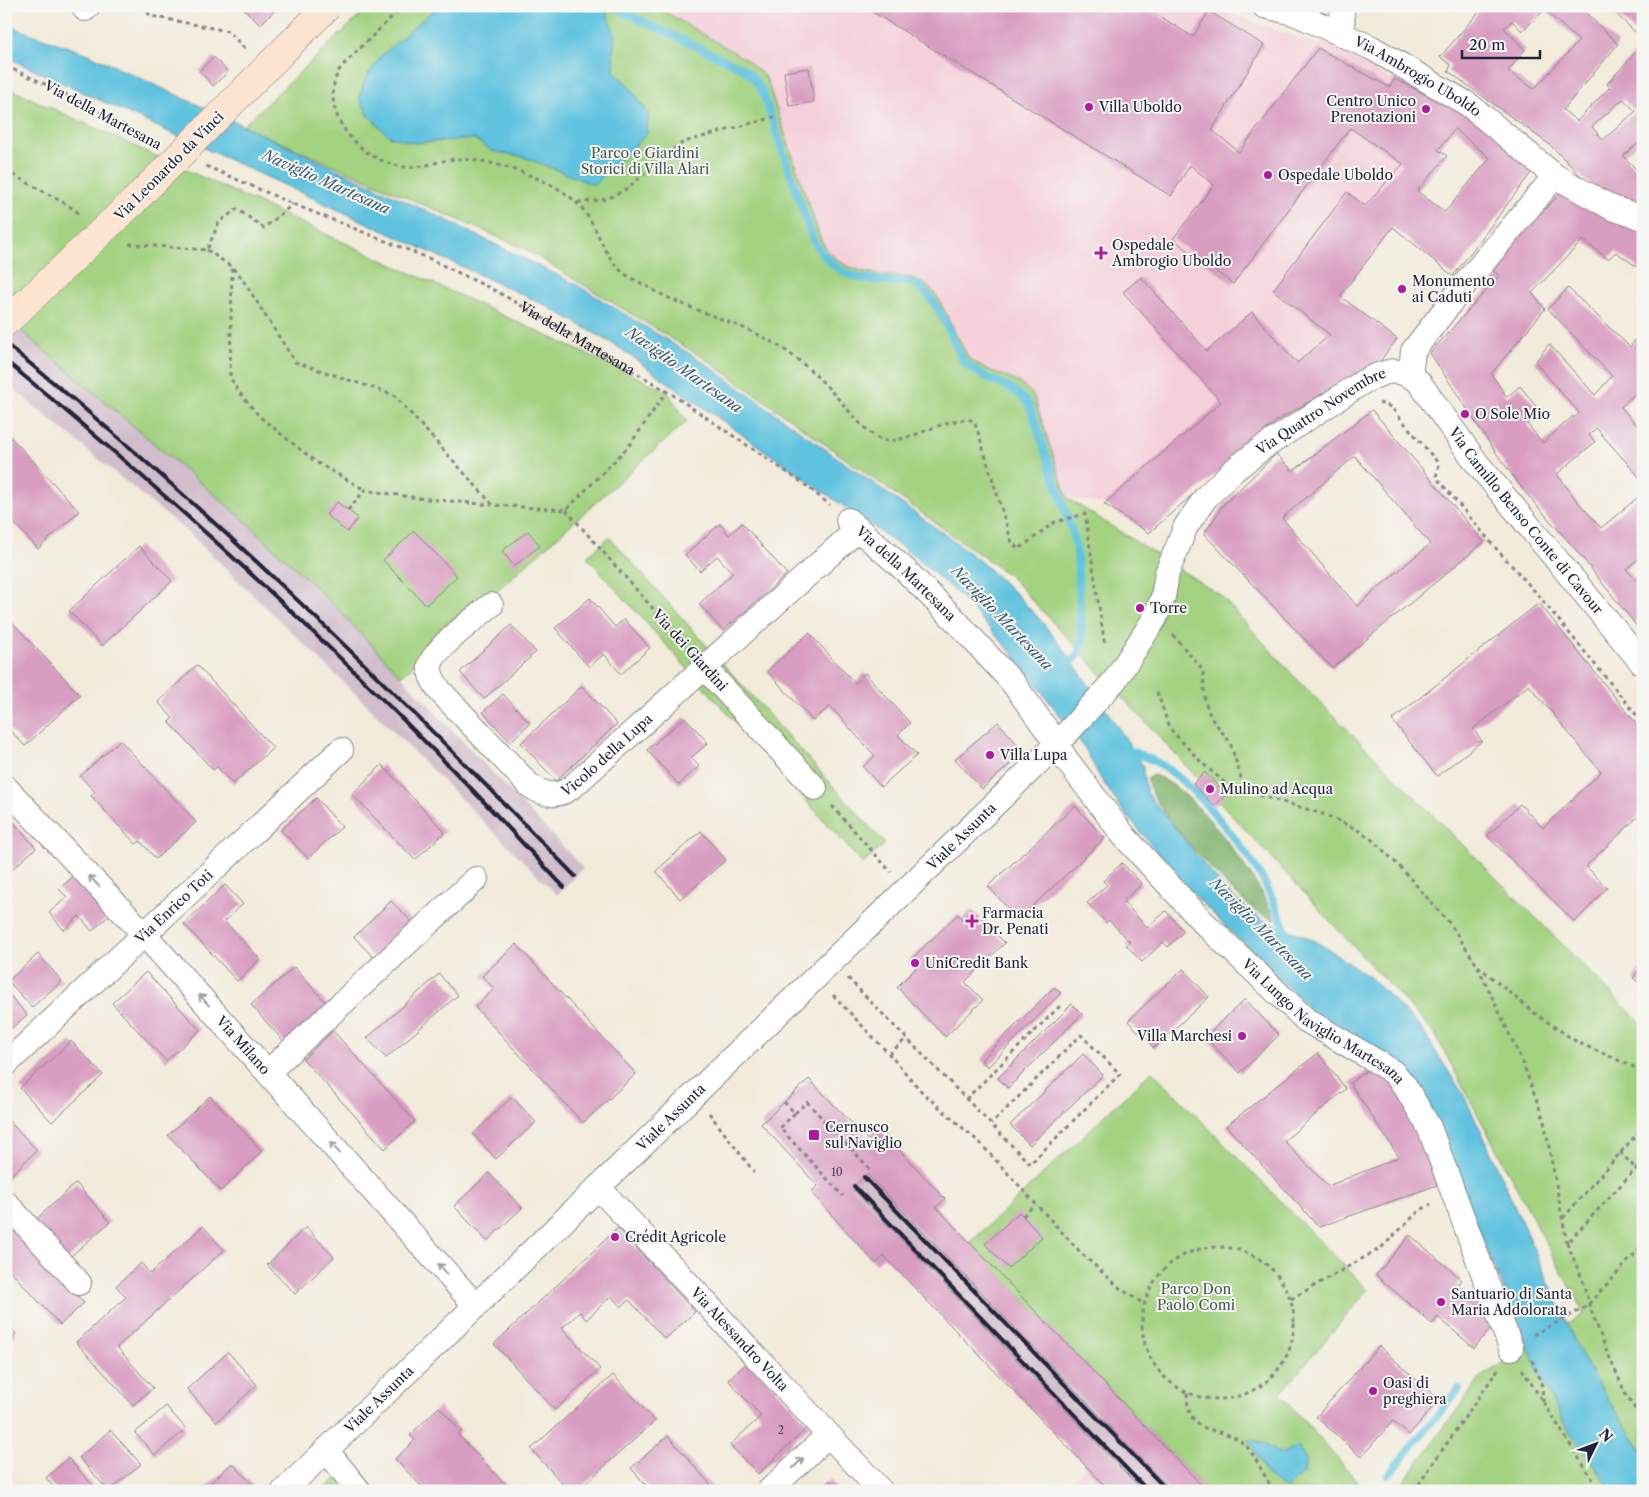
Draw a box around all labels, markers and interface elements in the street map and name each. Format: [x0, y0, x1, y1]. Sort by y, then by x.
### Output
scale bar [1462, 28, 1539, 60]
street label: Via Ambrogio Uboldo [1351, 32, 1485, 120]
text: 20 m [1469, 35, 1505, 54]
street label: Via della Martesana [40, 76, 165, 154]
place label: Centro Unico Prenotazioni [1326, 92, 1416, 126]
place label: Villa Uboldo [1098, 98, 1182, 116]
marker: Villa Uboldo [1083, 101, 1095, 113]
marker: Centro Unico Prenotazioni [1420, 103, 1432, 115]
street label: Via Leonardo da Vinci [110, 108, 227, 225]
water label: Naviglio Martesana [258, 144, 393, 218]
park label: Parco e Giardini Storici di Villa Alari [581, 144, 709, 178]
place label: Ospedale Uboldo [1278, 166, 1393, 184]
marker: Ospedale Uboldo [1262, 169, 1274, 181]
place label: Ospedale Ambrogio Uboldo [1111, 236, 1231, 270]
marker: Ospedale Ambrogio Uboldo [1094, 246, 1108, 260]
place label: Monumento ai Caduti [1412, 272, 1495, 306]
marker: Monumento ai Caduti [1396, 283, 1408, 295]
street label: Via della Martesana [515, 297, 639, 380]
water label: Naviglio Martesana [622, 322, 746, 417]
street label: Via Quattro Novembre [1252, 364, 1388, 459]
place label: O Sole Mio [1475, 405, 1550, 423]
marker: O Sole Mio [1459, 408, 1471, 420]
street label: Via Camillo Benso Conte di Cavour [1444, 423, 1607, 618]
street label: Via della Martesana [852, 522, 960, 625]
water label: Naviglio Martesana [947, 561, 1057, 674]
place label: Torre [1150, 599, 1187, 617]
marker: Torre [1134, 602, 1146, 614]
street label: Via dei Giardini [648, 605, 732, 695]
street label: Vicolo della Lupa [557, 709, 657, 801]
place label: Villa Lupa [999, 746, 1068, 764]
marker: Villa Lupa [984, 749, 996, 761]
place label: Mulino ad Acqua [1220, 780, 1334, 798]
marker: Mulino ad Acqua [1204, 783, 1216, 795]
street label: Viale Assunta [922, 798, 1000, 875]
street label: Via Enrico Toti [130, 866, 217, 948]
water label: Naviglio Martesana [1205, 872, 1317, 984]
one-way arrow [88, 874, 100, 887]
place label: Farmacia Dr. Penati [982, 904, 1048, 938]
marker: Farmacia Dr. Penati [966, 915, 978, 927]
place label: UniCredit Bank [925, 954, 1029, 972]
street label: Via Lungo Naviglio Martesana [1237, 954, 1409, 1088]
marker: UniCredit Bank [909, 957, 921, 969]
one-way arrow [198, 994, 210, 1007]
street label: Via Milano [212, 1011, 274, 1078]
place label: Villa Marchesi [1136, 1027, 1232, 1045]
marker: Villa Marchesi [1236, 1030, 1248, 1042]
street label: Viale Assunta [632, 1079, 710, 1155]
place label: Cernusco sul Naviglio [825, 1118, 902, 1152]
marker: Cernusco sul Naviglio [807, 1128, 821, 1142]
one-way arrow [329, 1141, 341, 1154]
house number: 10 [831, 1165, 843, 1179]
place label: Crédit Agricole [625, 1228, 726, 1246]
marker: Crédit Agricole [609, 1231, 621, 1243]
one-way arrow [438, 1263, 449, 1276]
park label: Parco Don Paolo Comi [1157, 1280, 1235, 1314]
street label: Via Alessandro Volta [686, 1283, 793, 1395]
place label: Santuario di Santa Maria Addolorata [1451, 1285, 1573, 1319]
marker: Santuario di Santa Maria Addolorata [1435, 1296, 1447, 1308]
street label: Viale Assunta [340, 1361, 418, 1437]
place label: Oasi di preghiera [1383, 1374, 1447, 1408]
marker: Oasi di preghiera [1367, 1385, 1379, 1397]
north arrow [1572, 1420, 1622, 1470]
house number: 2 [778, 1423, 784, 1437]
text: N [1595, 1425, 1616, 1446]
one-way arrow [792, 1457, 805, 1469]

